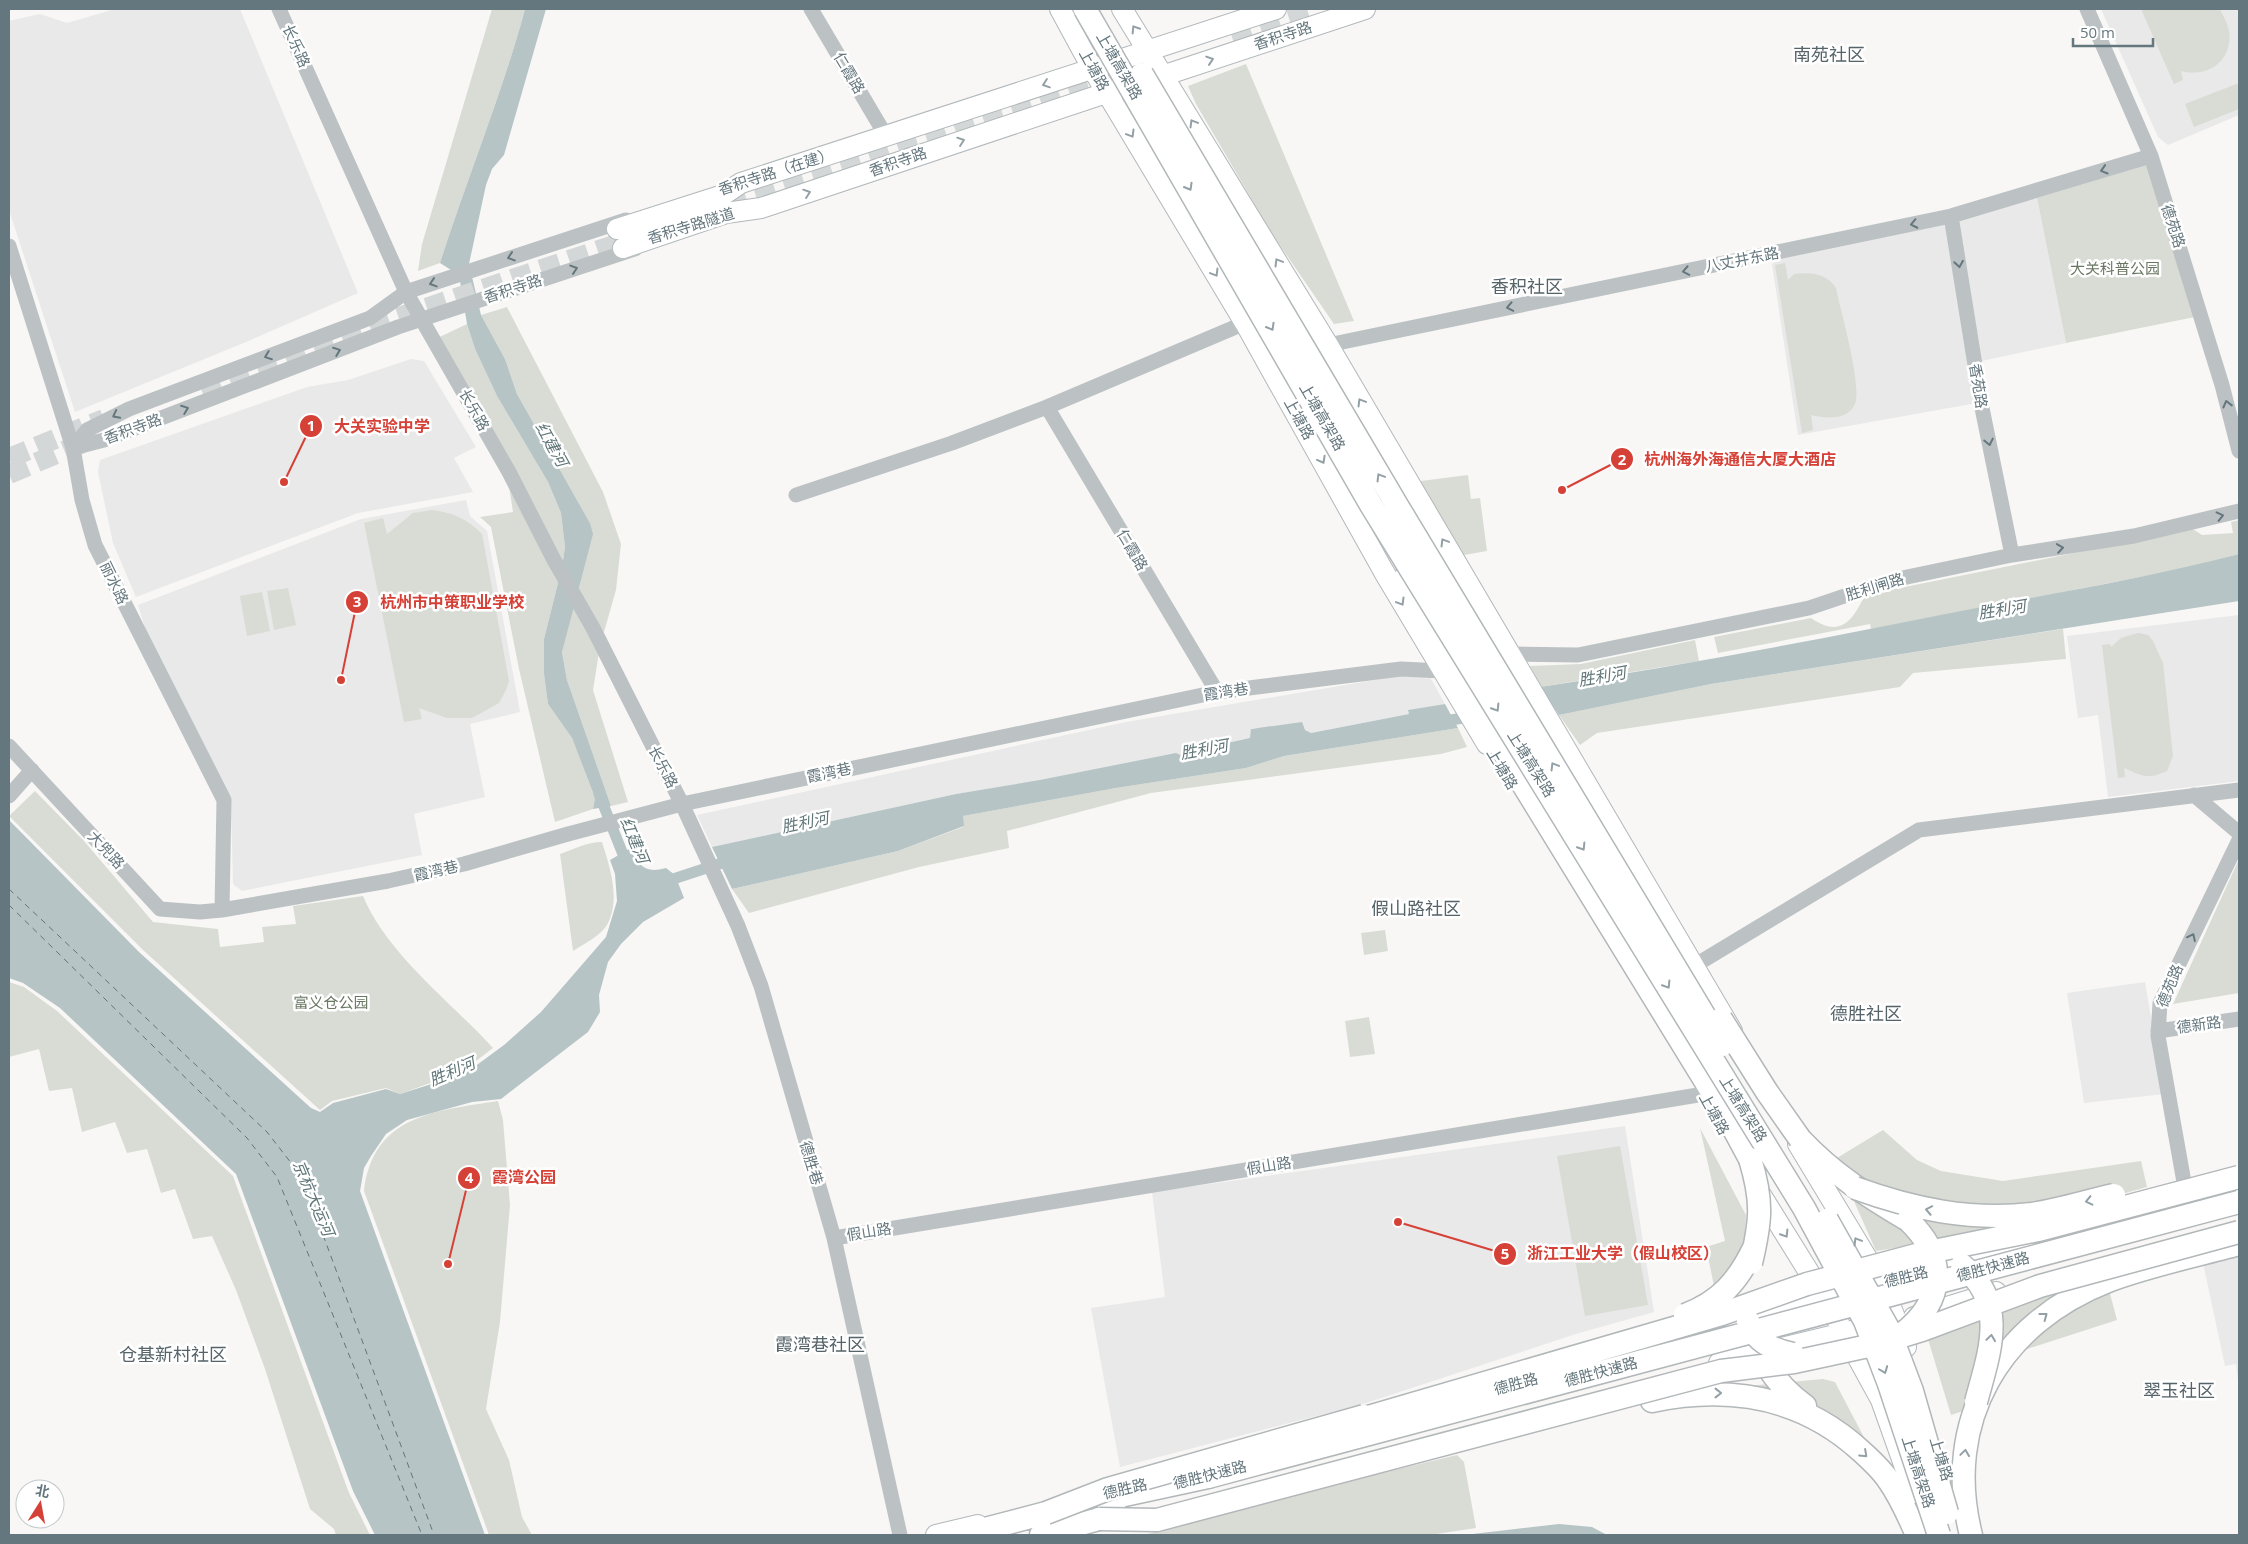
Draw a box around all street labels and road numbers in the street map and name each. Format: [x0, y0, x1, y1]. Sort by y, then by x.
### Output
street label: 香积寺路 [1251, 16, 1314, 54]
street label: 长乐路 [279, 21, 315, 70]
street label: 上塘高架路 [1092, 28, 1147, 103]
street label: 上塘路 [1075, 45, 1115, 94]
street label: 仁霞路 [830, 48, 870, 97]
street label: 香积寺路 [866, 142, 929, 180]
street label: 香积寺路（在建） [716, 143, 836, 199]
street label: 德苑路 [2157, 201, 2190, 250]
street label: 香积寺路隧道 [645, 202, 737, 248]
street label: 八丈井东路 [1703, 242, 1781, 276]
street label: 香积寺路 [481, 269, 544, 307]
street label: 香苑路 [1966, 362, 1992, 410]
street label: 上塘高架路 [1295, 379, 1350, 454]
street label: 长乐路 [455, 385, 495, 434]
street label: 上塘路 [1280, 394, 1320, 443]
street label: 香积寺路 [101, 408, 164, 448]
street label: 仁霞路 [1113, 525, 1153, 574]
street label: 丽水路 [96, 558, 134, 607]
street label: 胜利闸路 [1843, 568, 1906, 604]
street label: 霞湾巷 [1202, 678, 1250, 704]
street label: 上塘高架路 [1503, 726, 1560, 801]
street label: 长乐路 [645, 742, 683, 791]
street label: 上塘路 [1483, 744, 1523, 793]
street label: 霞湾巷 [805, 758, 853, 786]
street label: 大兜路 [84, 826, 129, 873]
street label: 霞湾巷 [412, 855, 460, 885]
street label: 德苑路 [2151, 961, 2187, 1010]
street label: 德新路 [2175, 1011, 2223, 1037]
street label: 上塘高架路 [1715, 1071, 1772, 1146]
street label: 上塘路 [1695, 1089, 1735, 1138]
street label: 德胜巷 [796, 1138, 828, 1187]
street label: 假山路 [1245, 1152, 1293, 1178]
street label: 假山路 [845, 1218, 893, 1244]
street label: 德胜快速路 [1954, 1247, 2032, 1285]
street label: 德胜路 [1881, 1261, 1930, 1291]
street label: 德胜快速路 [1562, 1352, 1640, 1390]
street label: 德胜路 [1491, 1368, 1540, 1399]
street label: 上塘高架路 [1898, 1433, 1940, 1510]
street label: 上塘路 [1926, 1434, 1958, 1483]
street label: 德胜快速路 [1171, 1455, 1249, 1493]
street label: 德胜路 [1101, 1473, 1149, 1503]

